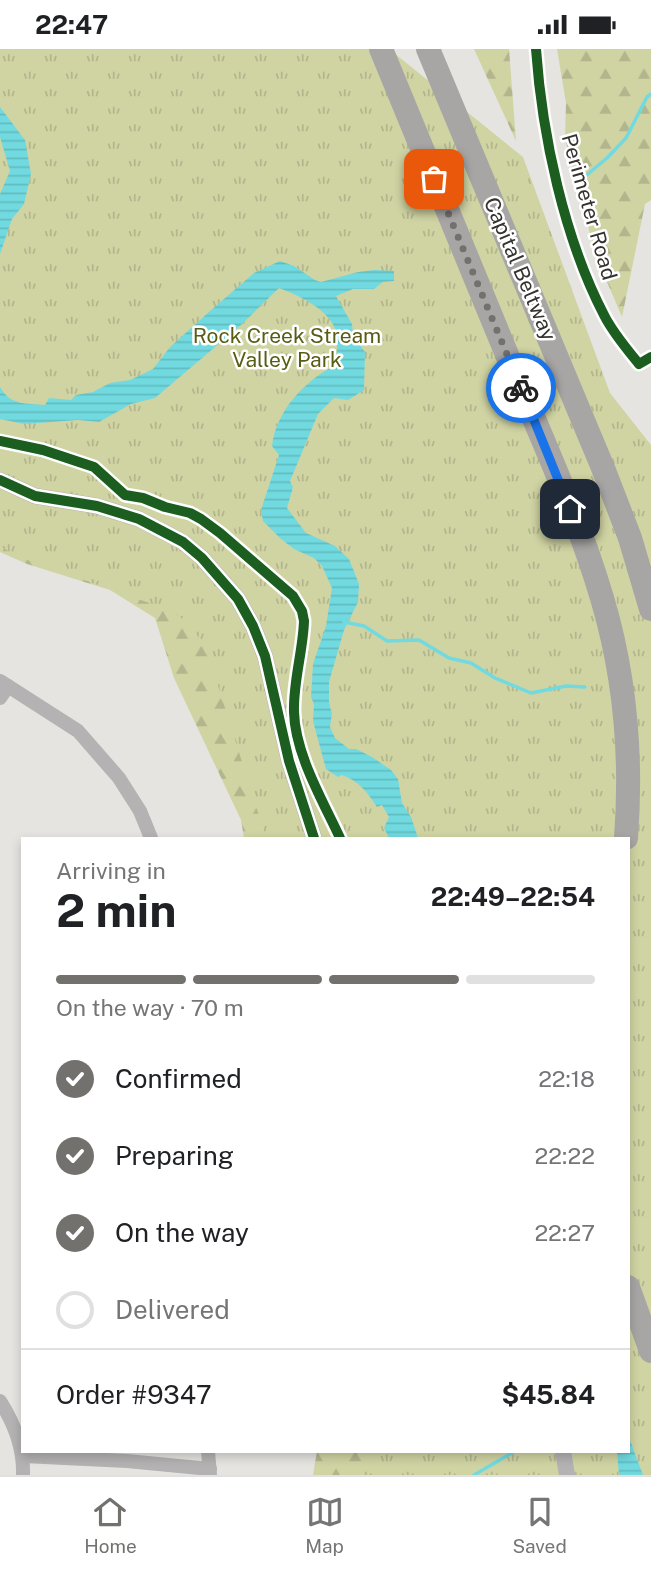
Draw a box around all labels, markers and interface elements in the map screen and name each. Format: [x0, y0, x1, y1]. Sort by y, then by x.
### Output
text: 22:47 [35, 9, 108, 40]
street label: Perimeter Road [557, 131, 622, 283]
pin [404, 149, 464, 209]
icon: bag [415, 160, 453, 198]
street label: Capital Beltway [479, 193, 562, 344]
park label: Rock Creek Stream Valley Park [193, 323, 381, 372]
courier [486, 353, 556, 423]
icon: bike [502, 369, 540, 407]
pin [540, 479, 600, 539]
icon: home [551, 490, 589, 528]
text: Arriving in [56, 857, 166, 884]
text: 22:49–22:54 [431, 881, 595, 912]
text: 2 min [56, 883, 176, 937]
text: On the way · 70 m [56, 994, 244, 1021]
icon: check [56, 1060, 94, 1098]
text: Confirmed [115, 1063, 242, 1094]
text: 22:18 [538, 1065, 595, 1092]
icon: check [56, 1137, 94, 1175]
text: Preparing [115, 1140, 234, 1171]
text: 22:22 [535, 1142, 595, 1169]
icon: check [56, 1214, 94, 1252]
text: On the way [115, 1217, 249, 1248]
text: 22:27 [534, 1219, 595, 1246]
text: Delivered [115, 1294, 230, 1325]
text: Order #9347 [56, 1379, 212, 1410]
text: $45.84 [502, 1379, 595, 1410]
tab: Home [84, 1493, 137, 1557]
tab: Map [305, 1493, 344, 1557]
tab: Saved [512, 1493, 567, 1557]

